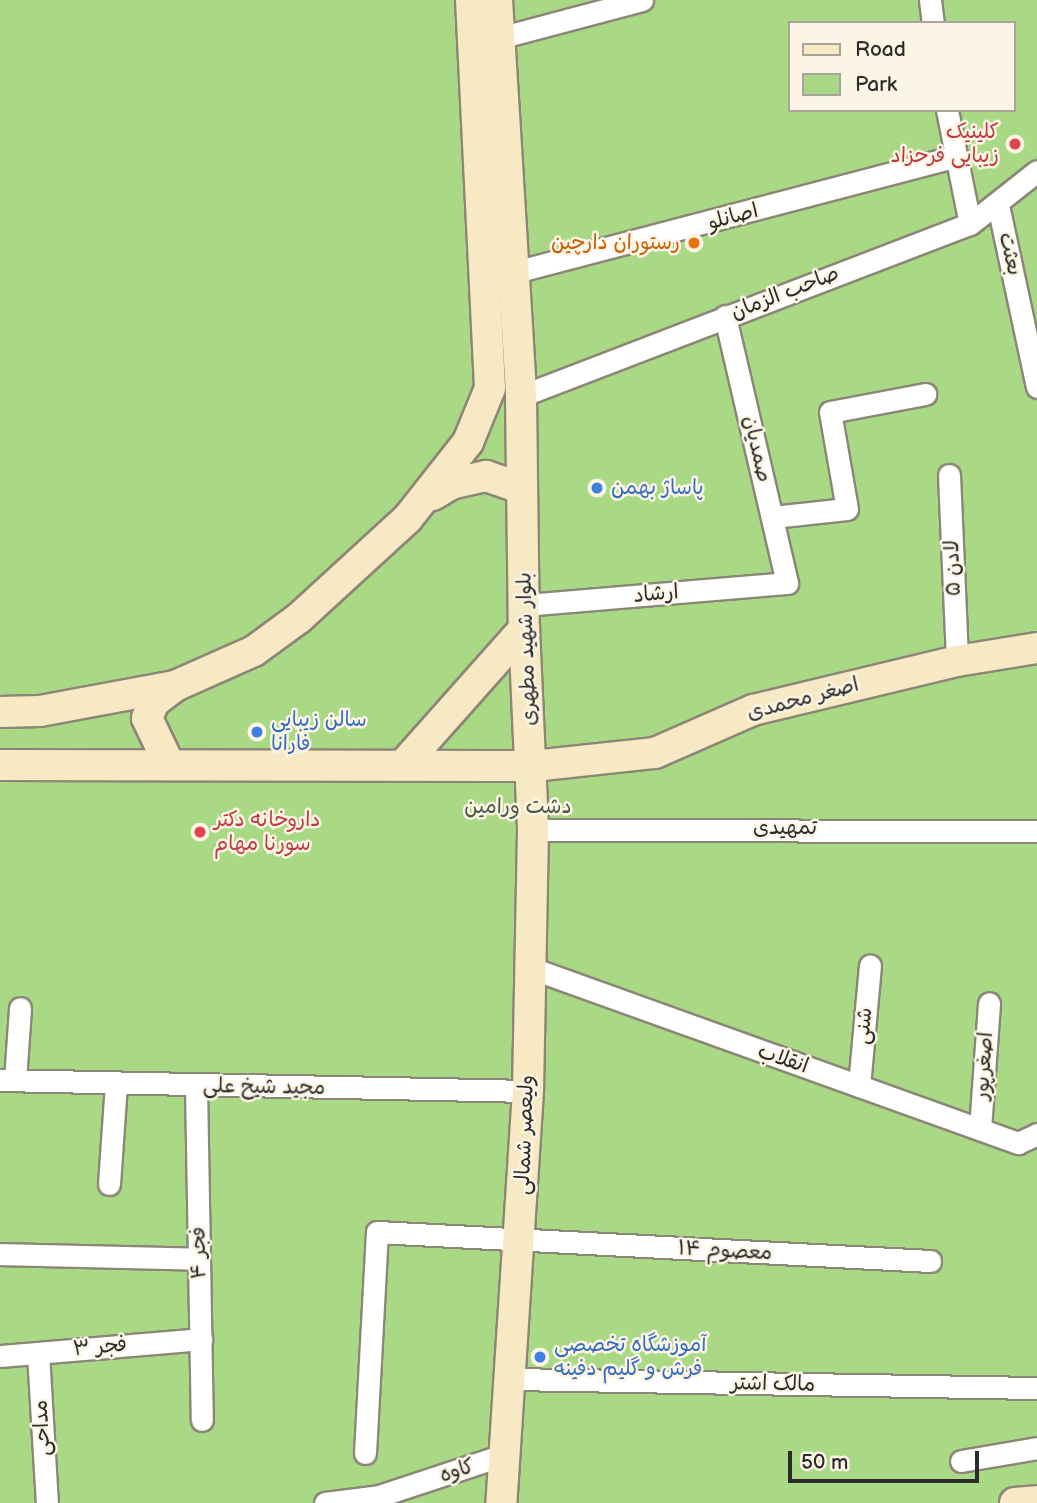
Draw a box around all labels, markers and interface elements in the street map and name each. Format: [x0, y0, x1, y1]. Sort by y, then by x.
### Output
legend [788, 21, 1016, 112]
text: Road [855, 37, 906, 62]
text: Park [855, 72, 897, 97]
place label: کلینیک زیبایی فرحزاد [890, 119, 999, 169]
marker: کلینیک زیبایی فرحزاد [1005, 134, 1025, 154]
street label: اصانلو [705, 198, 761, 236]
place label: رستوران دارچین [551, 230, 680, 256]
street label: بعثت [993, 230, 1027, 278]
marker: رستوران دارچین [686, 235, 702, 251]
street label: صاحب الزمان [727, 261, 843, 325]
street label: صمدیان [737, 413, 777, 485]
place label: پاساژ بهمن [611, 475, 704, 501]
marker: پاساژ بهمن [589, 480, 605, 496]
street label: لادن ۵ [939, 539, 967, 597]
street label: بلوار شهید مطهری [512, 572, 542, 726]
street label: ارشاد [632, 579, 680, 609]
street label: اصغر محمدی [744, 672, 862, 726]
place label: سالن زیبایی فارانا [271, 707, 367, 757]
marker: سالن زیبایی فارانا [249, 724, 265, 740]
park label: دشت ورامین [464, 794, 572, 820]
place label: داروخانه دکتر سورنا مهام [214, 807, 320, 857]
street label: تمهیدی [753, 815, 817, 841]
marker: داروخانه دکتر سورنا مهام [192, 824, 208, 840]
street label: شنی [850, 1006, 878, 1046]
street label: اصغرپور [969, 1031, 999, 1101]
street label: انقلاب [754, 1039, 812, 1079]
street label: مجید شیخ علی [203, 1073, 325, 1101]
street label: ولیعصر شمالی [510, 1074, 540, 1196]
street label: فجر ۴ [186, 1226, 212, 1280]
street label: ۱۴ معصوم [677, 1236, 773, 1266]
street label: فجر ۳ [72, 1332, 128, 1362]
place label: آموزشگاه تخصصی فرش و گلیم دفینه [554, 1332, 706, 1382]
marker: آموزشگاه تخصصی فرش و گلیم دفینه [532, 1349, 548, 1365]
street label: مالک اشتر [731, 1371, 815, 1397]
street label: مداحی [28, 1399, 56, 1457]
scale bar [792, 1436, 983, 1480]
text: 50 m [801, 1450, 848, 1475]
street label: کاوه [436, 1454, 478, 1488]

